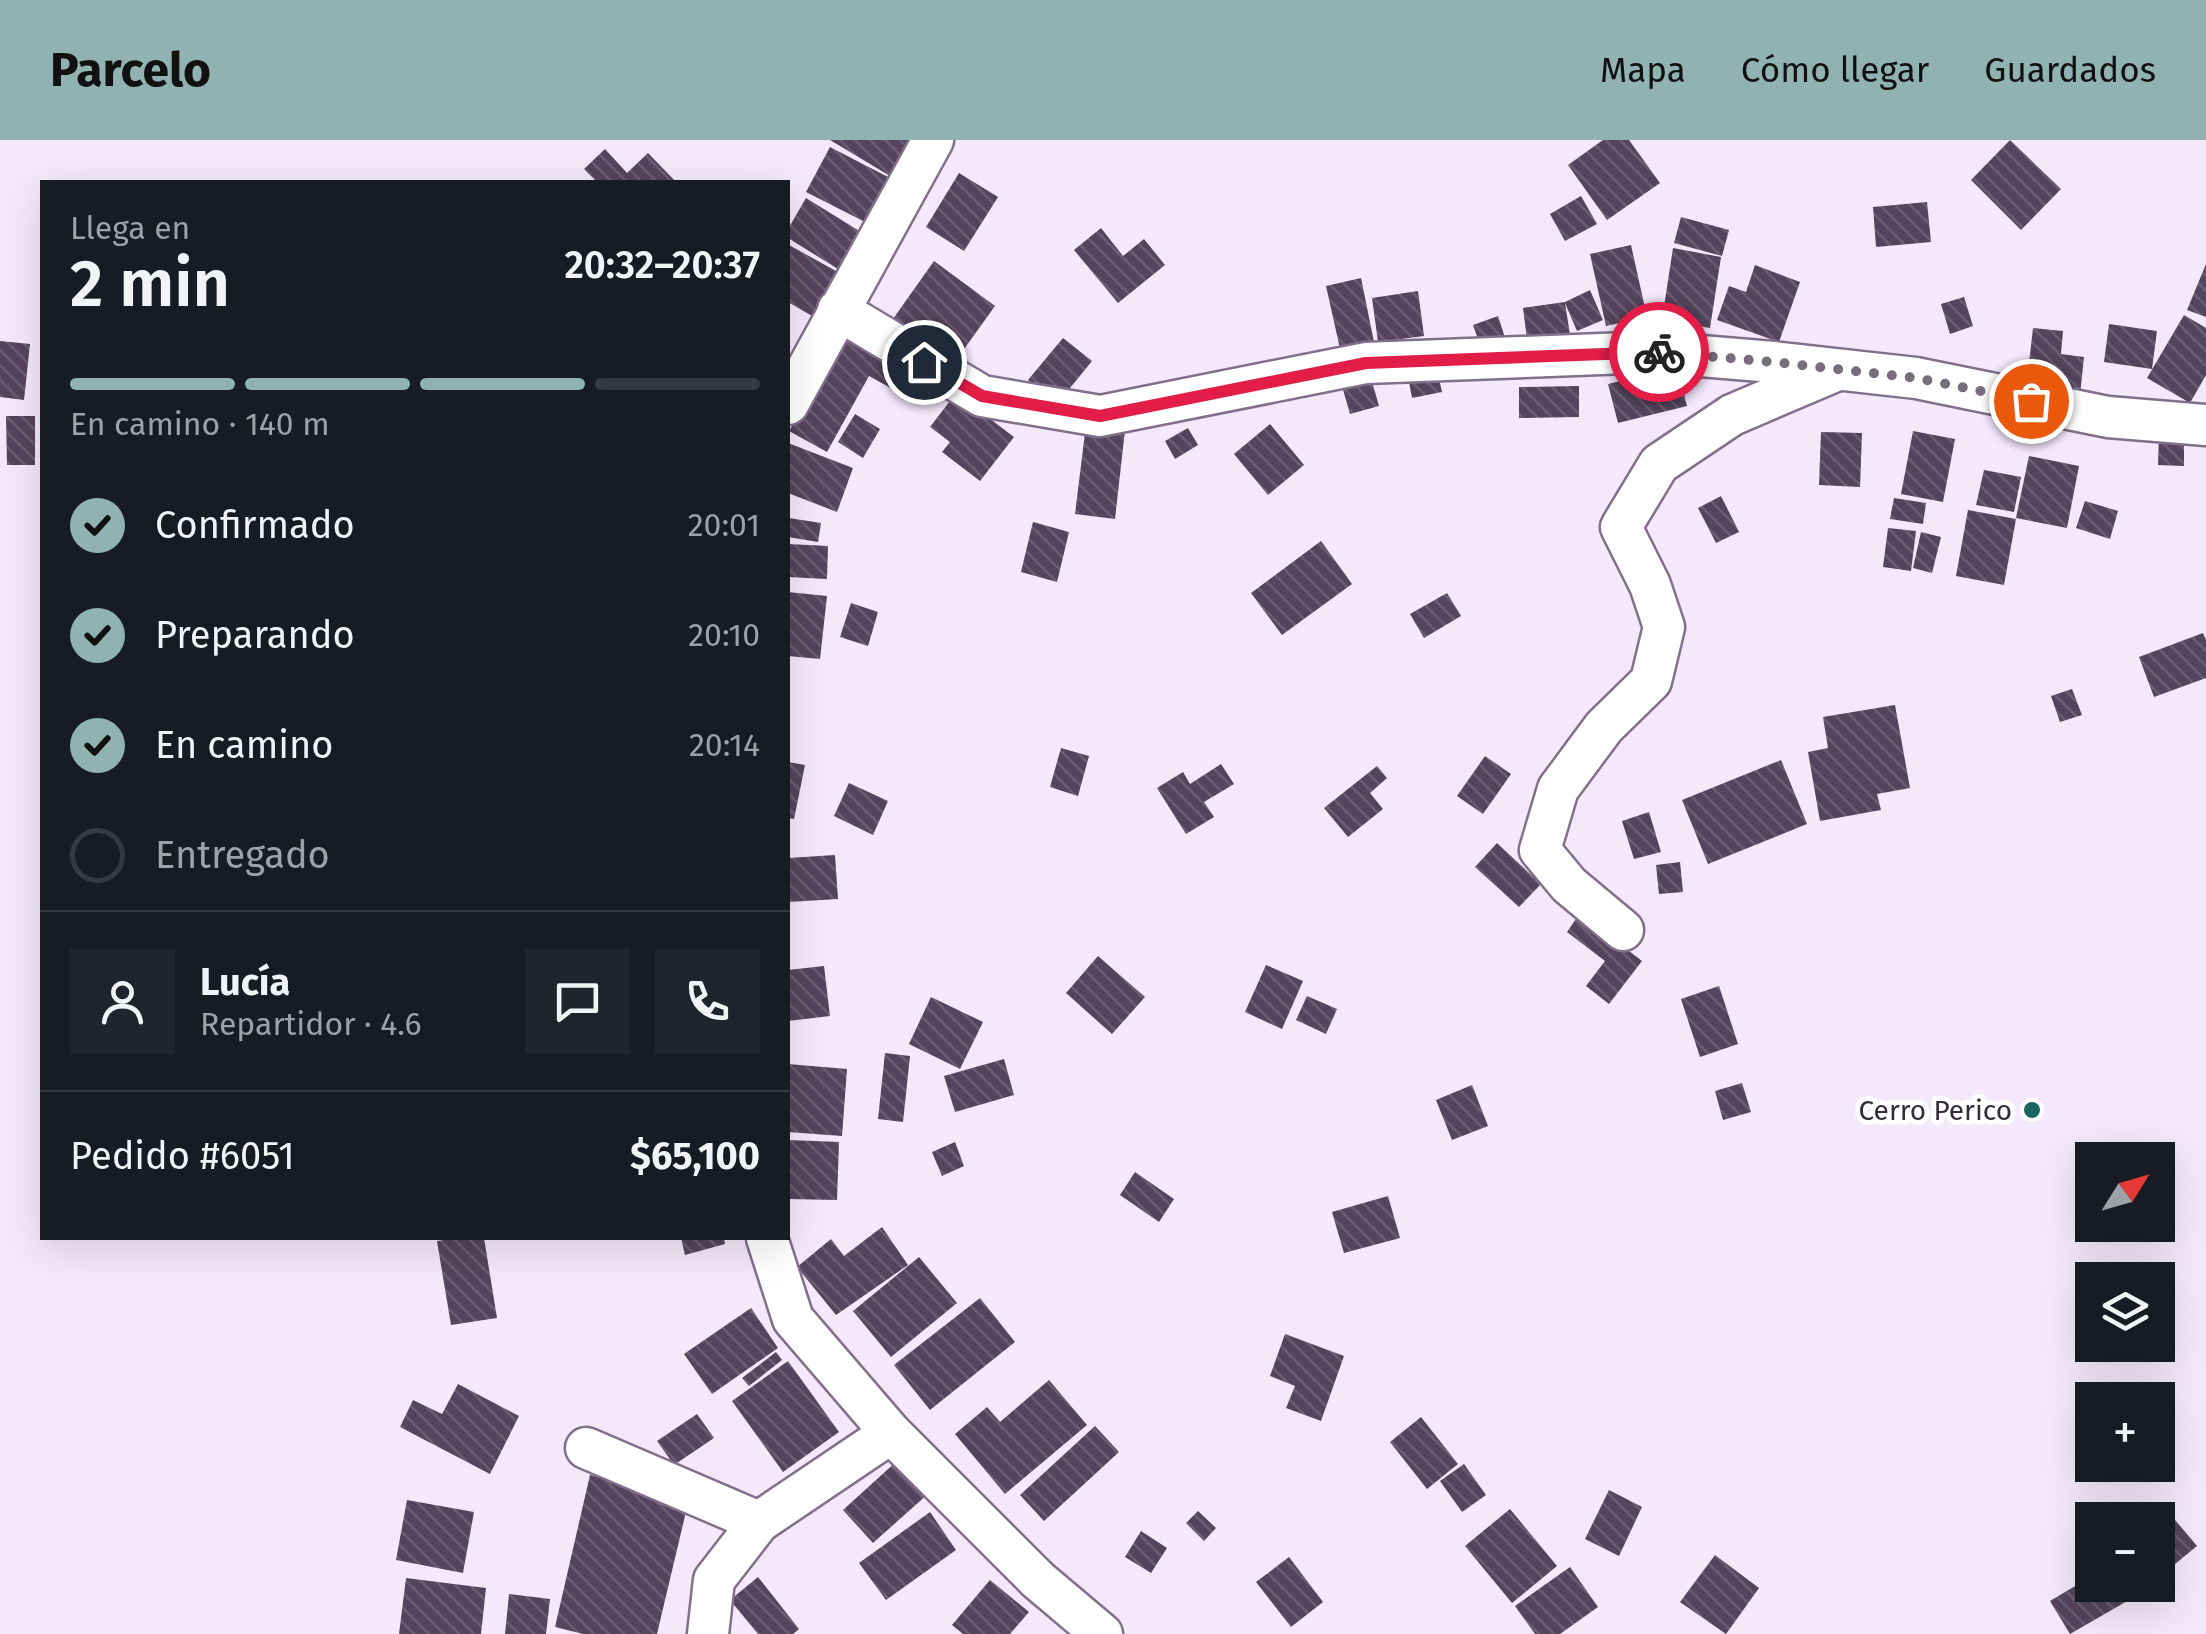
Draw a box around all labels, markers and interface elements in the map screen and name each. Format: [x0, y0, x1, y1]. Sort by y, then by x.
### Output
text: Parcelo [50, 41, 211, 99]
text: Mapa [1600, 49, 1686, 91]
text: Cómo llegar [1741, 49, 1929, 91]
text: Guardados [1984, 49, 2156, 91]
text: Llega en [70, 209, 190, 247]
text: 20:32–20:37 [564, 242, 760, 288]
text: 2 min [70, 245, 230, 323]
courier [1609, 302, 1709, 402]
pin [882, 320, 967, 405]
icon: bike [1632, 325, 1687, 380]
icon: home [897, 335, 952, 390]
pin [1989, 359, 2074, 444]
icon: bag [2004, 374, 2059, 429]
text: En camino · 140 m [70, 405, 330, 443]
icon: check [70, 498, 125, 553]
text: Confirmado [155, 502, 355, 548]
text: 20:01 [688, 506, 760, 544]
icon: check [70, 608, 125, 663]
text: Preparando [155, 612, 355, 658]
text: 20:10 [688, 616, 760, 654]
icon: check [70, 718, 125, 773]
text: En camino [155, 722, 334, 768]
text: 20:14 [689, 726, 760, 764]
text: Entregado [155, 832, 330, 878]
button: person [70, 949, 175, 1054]
button: chat [525, 949, 630, 1054]
button: phone [655, 949, 760, 1054]
text: Lucía [200, 959, 290, 1005]
text: Repartidor · 4.6 [200, 1005, 422, 1043]
place label: Cerro Perico [1859, 1094, 2012, 1127]
marker: Cerro Perico [2021, 1099, 2043, 1121]
text: Pedido #6051 [70, 1133, 295, 1179]
text: $65,100 [630, 1133, 760, 1179]
north arrow [2075, 1142, 2175, 1242]
map controls [2075, 1142, 2175, 1602]
button: layers [2075, 1262, 2175, 1362]
button: + [2075, 1382, 2175, 1482]
button: − [2075, 1502, 2175, 1602]

